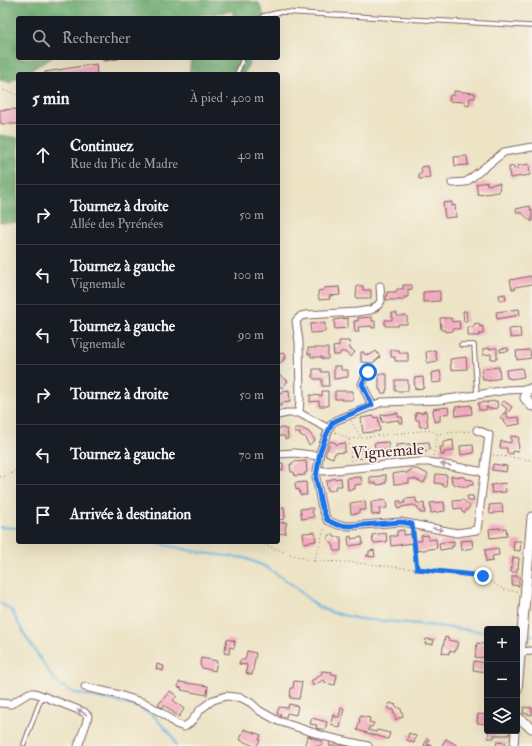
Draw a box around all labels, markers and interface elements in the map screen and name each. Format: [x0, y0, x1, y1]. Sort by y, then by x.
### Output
search box [16, 16, 280, 60]
icon: search [30, 27, 52, 49]
text: Rechercher [62, 29, 130, 48]
text: 5 min [32, 88, 70, 109]
text: À pied · 400 m [190, 90, 264, 106]
text: Continuez [70, 137, 134, 156]
icon: ahead [32, 144, 54, 166]
text: 40 m [238, 147, 264, 163]
text: Rue du Pic de Madre [70, 156, 178, 172]
text: Tournez à droite [70, 197, 169, 216]
icon: right [32, 204, 54, 226]
text: 50 m [239, 207, 264, 223]
text: Allée des Pyrénées [70, 216, 163, 232]
text: Tournez à gauche [70, 257, 175, 276]
icon: left [32, 264, 54, 286]
text: 100 m [233, 267, 264, 283]
text: Vignemale [70, 276, 125, 292]
text: Tournez à gauche [70, 317, 175, 336]
icon: left [32, 324, 54, 346]
text: 90 m [238, 327, 264, 343]
text: Vignemale [70, 336, 125, 352]
route start [359, 363, 377, 381]
icon: right [32, 384, 54, 406]
text: Tournez à droite [70, 385, 169, 404]
text: 50 m [239, 387, 264, 403]
street label: Vignemale [351, 438, 425, 464]
icon: left [32, 444, 54, 466]
text: Tournez à gauche [70, 445, 175, 464]
text: 70 m [239, 447, 264, 463]
one-way arrow [440, 462, 452, 468]
icon: arrive [32, 504, 54, 526]
text: Arrivée à destination [70, 505, 191, 524]
one-way arrow [432, 526, 444, 532]
route end [474, 567, 492, 585]
map controls [484, 626, 520, 734]
button: + [484, 626, 520, 662]
button: − [484, 662, 520, 698]
button: layers [484, 698, 520, 734]
one-way arrow [76, 709, 87, 716]

